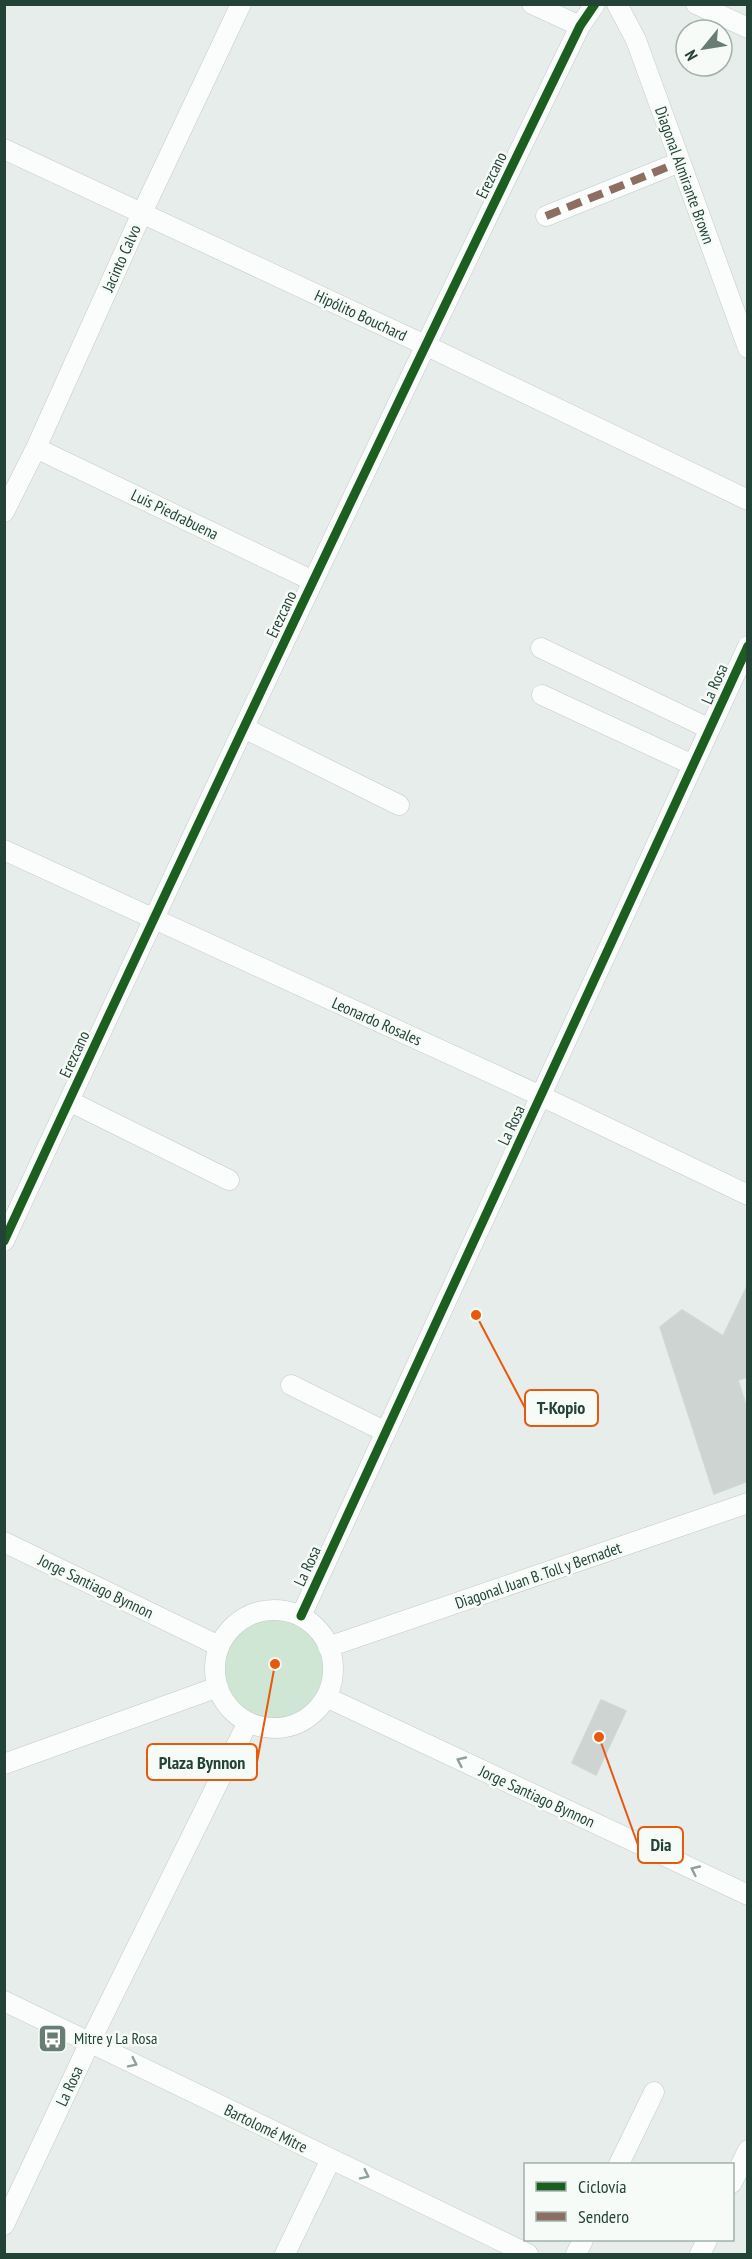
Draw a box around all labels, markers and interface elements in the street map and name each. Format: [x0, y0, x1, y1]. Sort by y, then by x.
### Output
north arrow [674, 18, 734, 78]
text: N [680, 47, 702, 64]
street label: Diagonal Almirante Brown [651, 104, 719, 246]
street label: Erezcano [471, 148, 511, 202]
street label: Jacinto Calvo [97, 221, 145, 296]
street label: Hipólito Bouchard [312, 285, 410, 345]
street label: Luis Piedrabuena [128, 484, 222, 544]
street label: Erezcano [262, 587, 301, 641]
street label: La Rosa [696, 661, 732, 707]
street label: Leonardo Rosales [329, 992, 425, 1050]
street label: Erezcano [55, 1027, 94, 1081]
street label: La Rosa [493, 1102, 529, 1148]
callout: T-Kopio [525, 1390, 598, 1426]
text: T-Kopio [537, 1396, 585, 1419]
street label: Diagonal Juan B. Toll y Bernadet [452, 1537, 624, 1613]
street label: La Rosa [289, 1543, 325, 1589]
street label: Jorge Santiago Bynnon [34, 1549, 157, 1622]
callout: Plaza Bynnon [147, 1744, 257, 1780]
text: Plaza Bynnon [159, 1751, 245, 1774]
one-way arrow [457, 1756, 468, 1768]
street label: Jorge Santiago Bynnon [475, 1760, 598, 1832]
callout: Dia [638, 1827, 683, 1863]
text: Dia [650, 1833, 672, 1856]
one-way arrow [690, 1866, 701, 1878]
bus stop icon: Mitre y La Rosa [37, 2022, 69, 2054]
place label: Mitre y La Rosa [74, 2028, 157, 2048]
one-way arrow [126, 2055, 137, 2067]
street label: La Rosa [51, 2063, 87, 2109]
street label: Bartolomé Mitre [221, 2099, 311, 2157]
legend [524, 2163, 734, 2241]
one-way arrow [358, 2168, 369, 2180]
text: Ciclovía [578, 2175, 626, 2198]
text: Sendero [578, 2205, 629, 2228]

